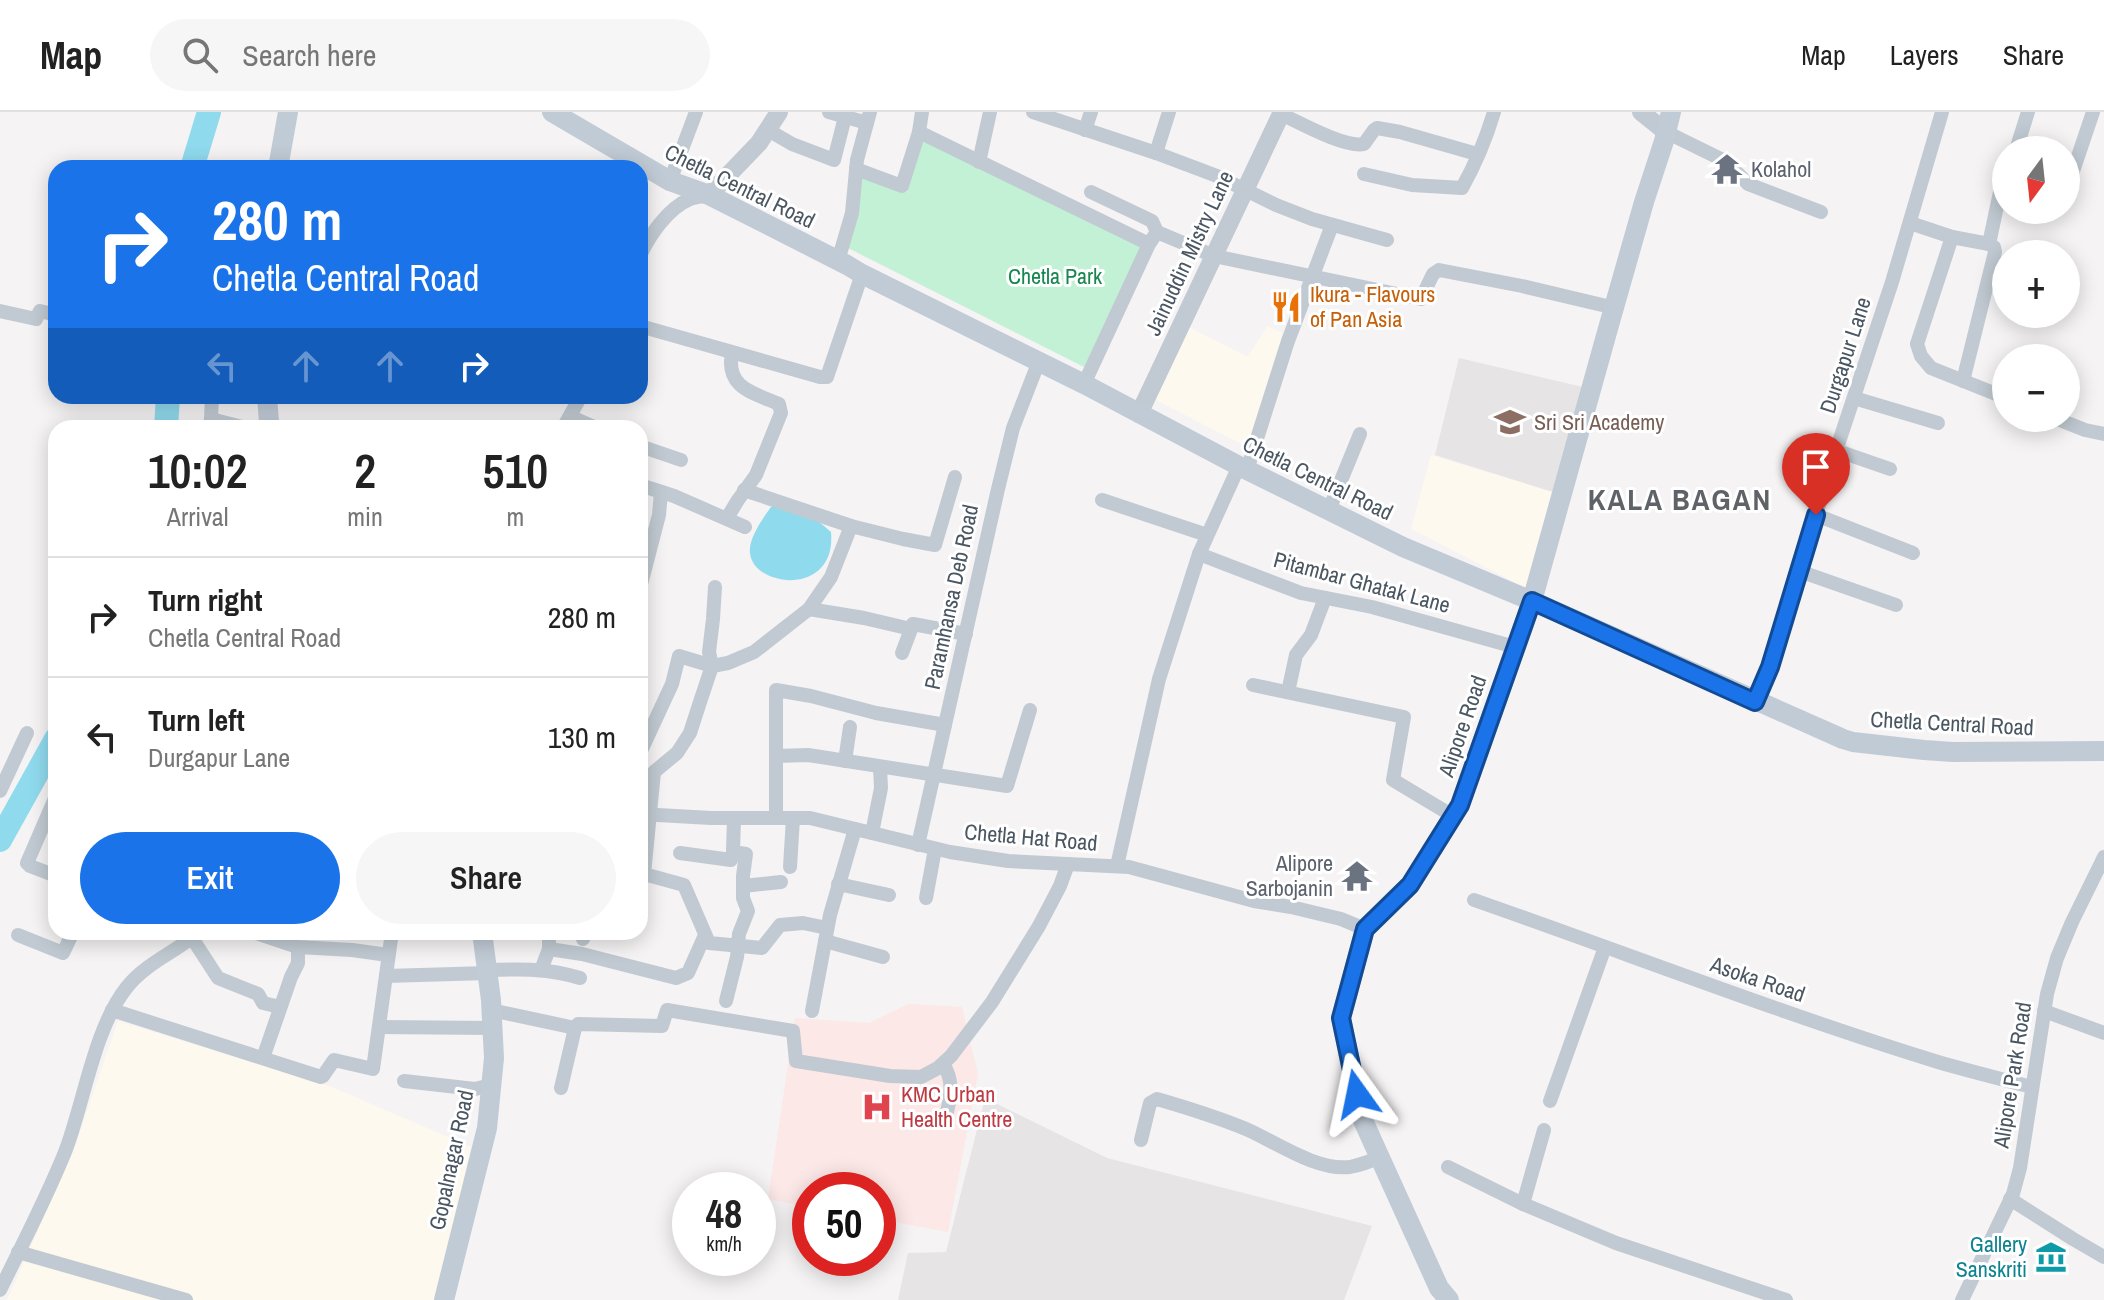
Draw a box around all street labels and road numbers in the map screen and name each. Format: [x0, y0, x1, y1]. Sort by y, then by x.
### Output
street label: Chetla Central Road [660, 137, 820, 235]
street label: Jainuddin Mistry Lane [1138, 166, 1240, 340]
street label: Durgapur Lane [1812, 293, 1878, 417]
street label: Chetla Central Road [1238, 429, 1398, 527]
street label: Paramhansa Deb Road [917, 502, 985, 692]
street label: Pitambar Ghatak Lane [1270, 544, 1454, 620]
street label: Alipore Road [1430, 671, 1493, 782]
street label: Chetla Central Road [1870, 704, 2034, 742]
street label: Chetla Hat Road [963, 816, 1099, 858]
street label: Asoka Road [1706, 948, 1809, 1009]
street label: Alipore Park Road [1985, 1000, 2038, 1151]
street label: Gopalnagar Road [422, 1087, 480, 1233]

